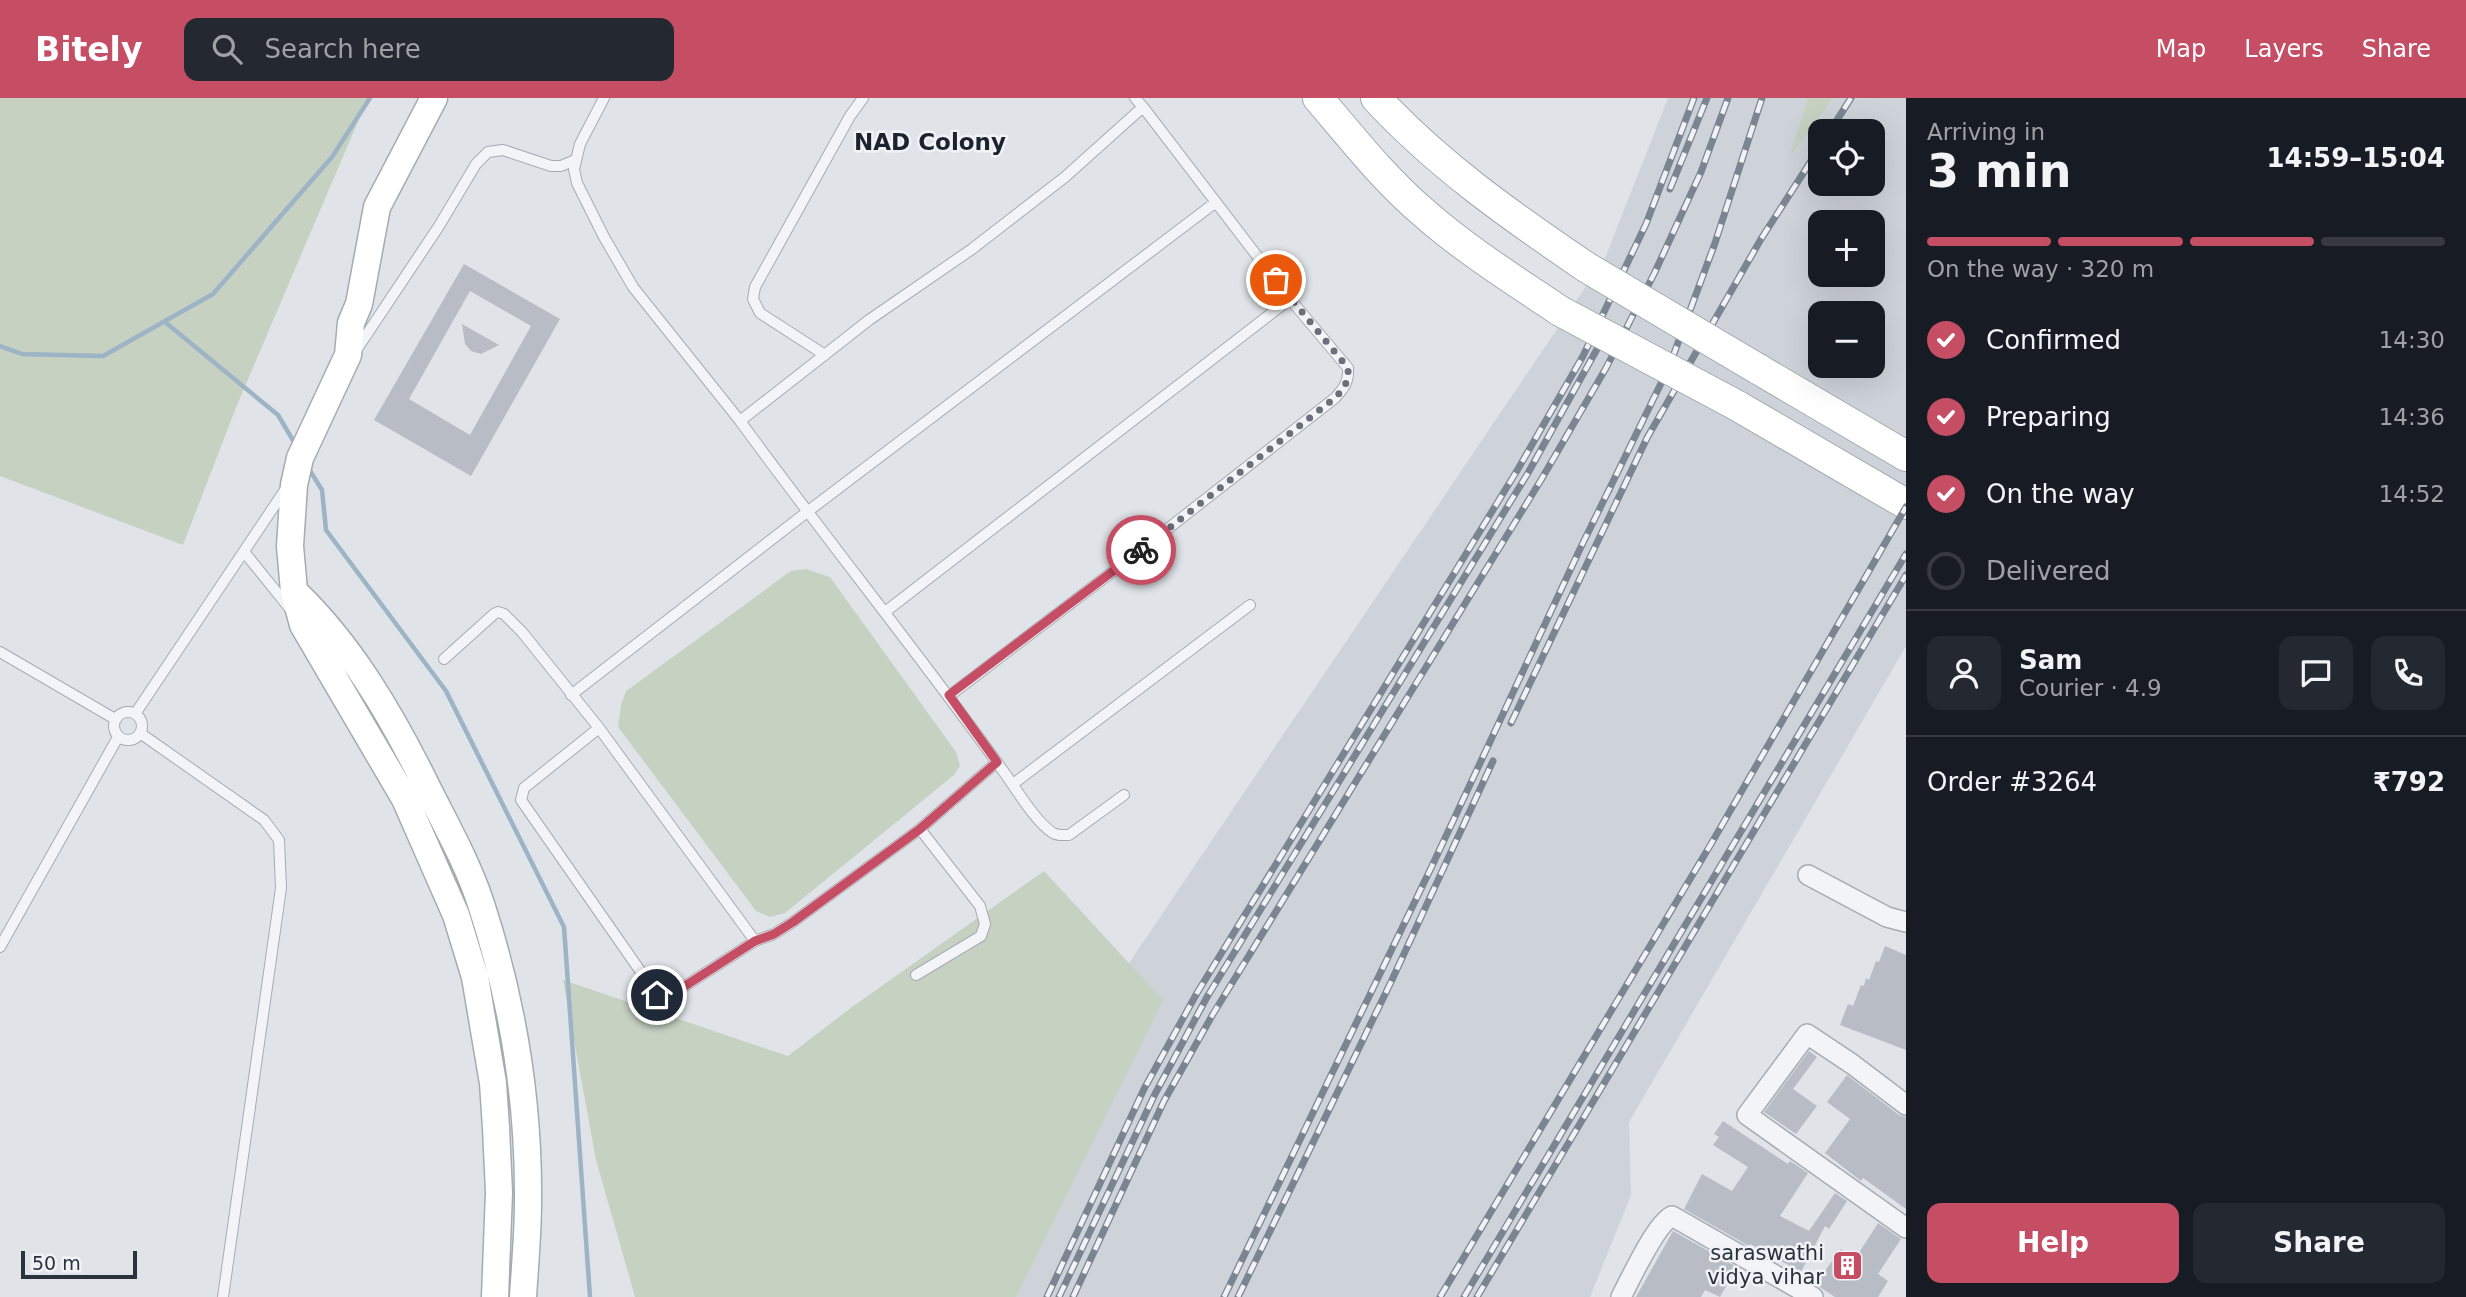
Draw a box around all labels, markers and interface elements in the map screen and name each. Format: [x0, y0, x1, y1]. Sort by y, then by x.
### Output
search box [184, 18, 674, 81]
text: Bitely [35, 30, 142, 69]
icon: search [208, 30, 246, 68]
text: Search here [264, 34, 421, 64]
text: Map [2156, 35, 2206, 63]
text: Layers [2244, 35, 2324, 63]
text: Share [2362, 35, 2431, 63]
map controls [1808, 119, 1885, 378]
button: locate [1808, 119, 1885, 196]
text: Arriving in [1927, 119, 2045, 145]
district label: NAD Colony [854, 129, 1006, 155]
text: 14:59–15:04 [2266, 143, 2445, 173]
text: 3 min [1927, 144, 2071, 198]
button: + [1808, 210, 1885, 287]
pin [1246, 250, 1306, 310]
text: On the way · 320 m [1927, 256, 2154, 282]
icon: bag [1257, 261, 1295, 299]
button: − [1808, 301, 1885, 378]
icon: check [1927, 321, 1965, 359]
text: Confirmed [1986, 325, 2121, 355]
text: 14:30 [2379, 327, 2445, 353]
icon: check [1927, 398, 1965, 436]
text: Preparing [1986, 402, 2111, 432]
text: 14:36 [2379, 404, 2445, 430]
icon: check [1927, 475, 1965, 513]
text: On the way [1986, 479, 2135, 509]
text: 14:52 [2379, 481, 2445, 507]
courier [1106, 515, 1176, 585]
icon: bike [1122, 531, 1160, 569]
text: Delivered [1986, 556, 2110, 586]
button: person [1927, 636, 2001, 710]
button: chat [2279, 636, 2353, 710]
button: phone [2371, 636, 2445, 710]
text: Sam [2019, 645, 2082, 675]
text: Courier · 4.9 [2019, 675, 2162, 701]
text: Order #3264 [1927, 767, 2097, 797]
text: ₹792 [2373, 767, 2445, 797]
pin [627, 965, 687, 1025]
icon: home [638, 976, 676, 1014]
button: Help [1927, 1203, 2179, 1283]
button: Share [2193, 1203, 2445, 1283]
place label: saraswathi vidya vihar [1707, 1241, 1824, 1289]
scale bar [21, 1248, 136, 1280]
building icon: saraswathi vidya vihar [1830, 1248, 1864, 1282]
text: 50 m [32, 1252, 81, 1274]

